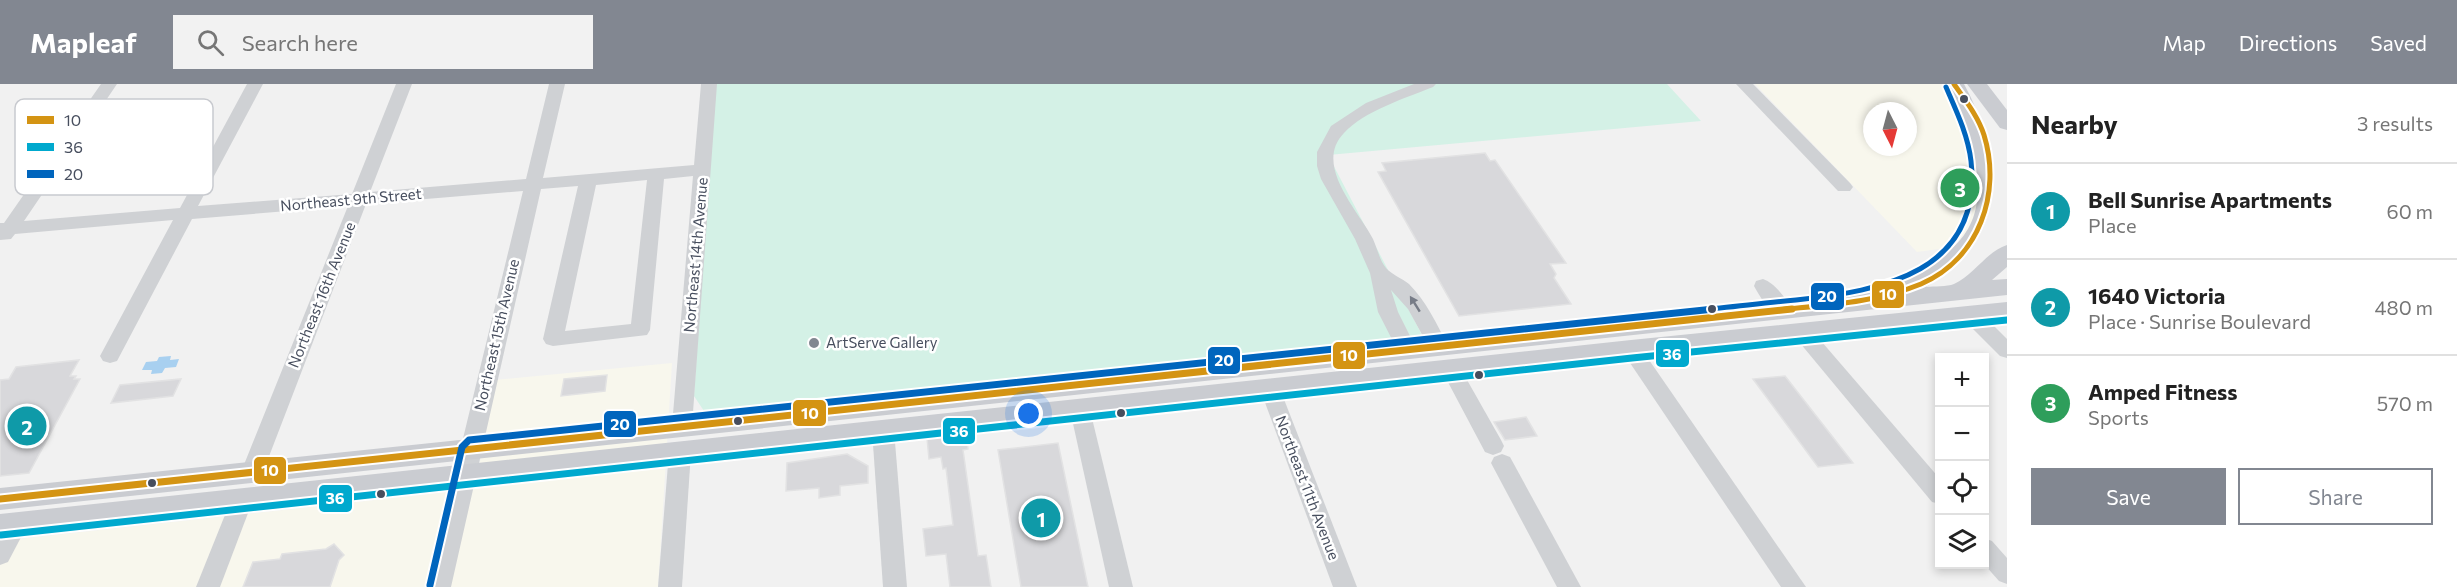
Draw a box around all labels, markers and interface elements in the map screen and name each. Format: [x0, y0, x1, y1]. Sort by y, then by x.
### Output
search box [173, 15, 593, 69]
text: Mapleaf [30, 25, 137, 59]
icon: search [194, 26, 227, 59]
text: Search here [242, 29, 358, 56]
text: Map [2163, 30, 2206, 55]
text: Directions [2239, 30, 2337, 55]
text: Saved [2370, 30, 2427, 55]
unlabelled marker [1958, 93, 1970, 105]
legend [15, 99, 213, 195]
north arrow [1863, 102, 1917, 156]
text: Nearby [2031, 108, 2118, 139]
text: 10 [64, 110, 81, 129]
text: 3 results [2357, 111, 2433, 135]
text: 36 [64, 137, 83, 156]
text: 20 [64, 164, 83, 183]
pin: 3 [1940, 166, 1980, 210]
street label: Northeast 14th Avenue [679, 177, 711, 333]
street label: Northeast 9th Street [280, 184, 422, 214]
text: Bell Sunrise Apartments [2088, 186, 2332, 213]
text: 1 [2046, 199, 2055, 223]
text: 60 m [2387, 199, 2433, 223]
text: Place [2088, 213, 2137, 237]
street label: Northeast 16th Avenue [284, 219, 359, 370]
street label: Northeast 15th Avenue [470, 257, 522, 412]
line badge: 10 [1871, 280, 1905, 309]
line badge: 20 [1810, 282, 1845, 311]
text: 1640 Victoria [2088, 282, 2225, 309]
text: 10 [1879, 284, 1897, 303]
text: 20 [1817, 286, 1837, 305]
one-way arrow [1410, 295, 1421, 312]
text: 2 [2045, 295, 2056, 319]
text: 480 m [2375, 295, 2433, 319]
unlabelled marker [1706, 303, 1718, 315]
text: Place · Sunrise Boulevard [2088, 309, 2311, 333]
place label: ArtServe Gallery [826, 333, 938, 351]
marker: ArtServe Gallery [807, 336, 821, 350]
line badge: 36 [1655, 339, 1690, 368]
line badge: 10 [1332, 341, 1366, 370]
text: 36 [1662, 344, 1682, 363]
text: 10 [1340, 345, 1358, 364]
line badge: 20 [1207, 346, 1241, 375]
text: 20 [1214, 350, 1234, 369]
map controls [1935, 353, 1989, 569]
button: + [1935, 353, 1989, 407]
unlabelled marker [1473, 369, 1485, 381]
text: Amped Fitness [2088, 378, 2238, 405]
text: 3 [2045, 391, 2056, 415]
text: 570 m [2377, 391, 2433, 415]
line badge: 10 [792, 399, 827, 427]
your location [1014, 399, 1043, 428]
text: 10 [801, 403, 819, 422]
pin: 2 [8, 404, 46, 448]
text: Sports [2088, 405, 2149, 429]
unlabelled marker [1115, 407, 1127, 419]
button: − [1935, 407, 1989, 461]
line badge: 20 [603, 410, 637, 438]
street label: Northeast 11th Avenue [1272, 413, 1344, 562]
text: 20 [610, 414, 630, 433]
unlabelled marker [732, 415, 744, 427]
line badge: 36 [942, 417, 976, 445]
text: 36 [949, 421, 969, 440]
line badge: 10 [253, 456, 287, 485]
text: 10 [261, 460, 279, 479]
button: locate [1935, 461, 1989, 515]
button: Save [2031, 468, 2226, 525]
button: Share [2238, 468, 2433, 525]
unlabelled marker [146, 477, 158, 489]
line badge: 36 [318, 484, 353, 513]
text: 36 [325, 488, 345, 507]
unlabelled marker [375, 488, 387, 500]
pin: 1 [1022, 496, 1060, 540]
button: layers [1935, 515, 1989, 569]

